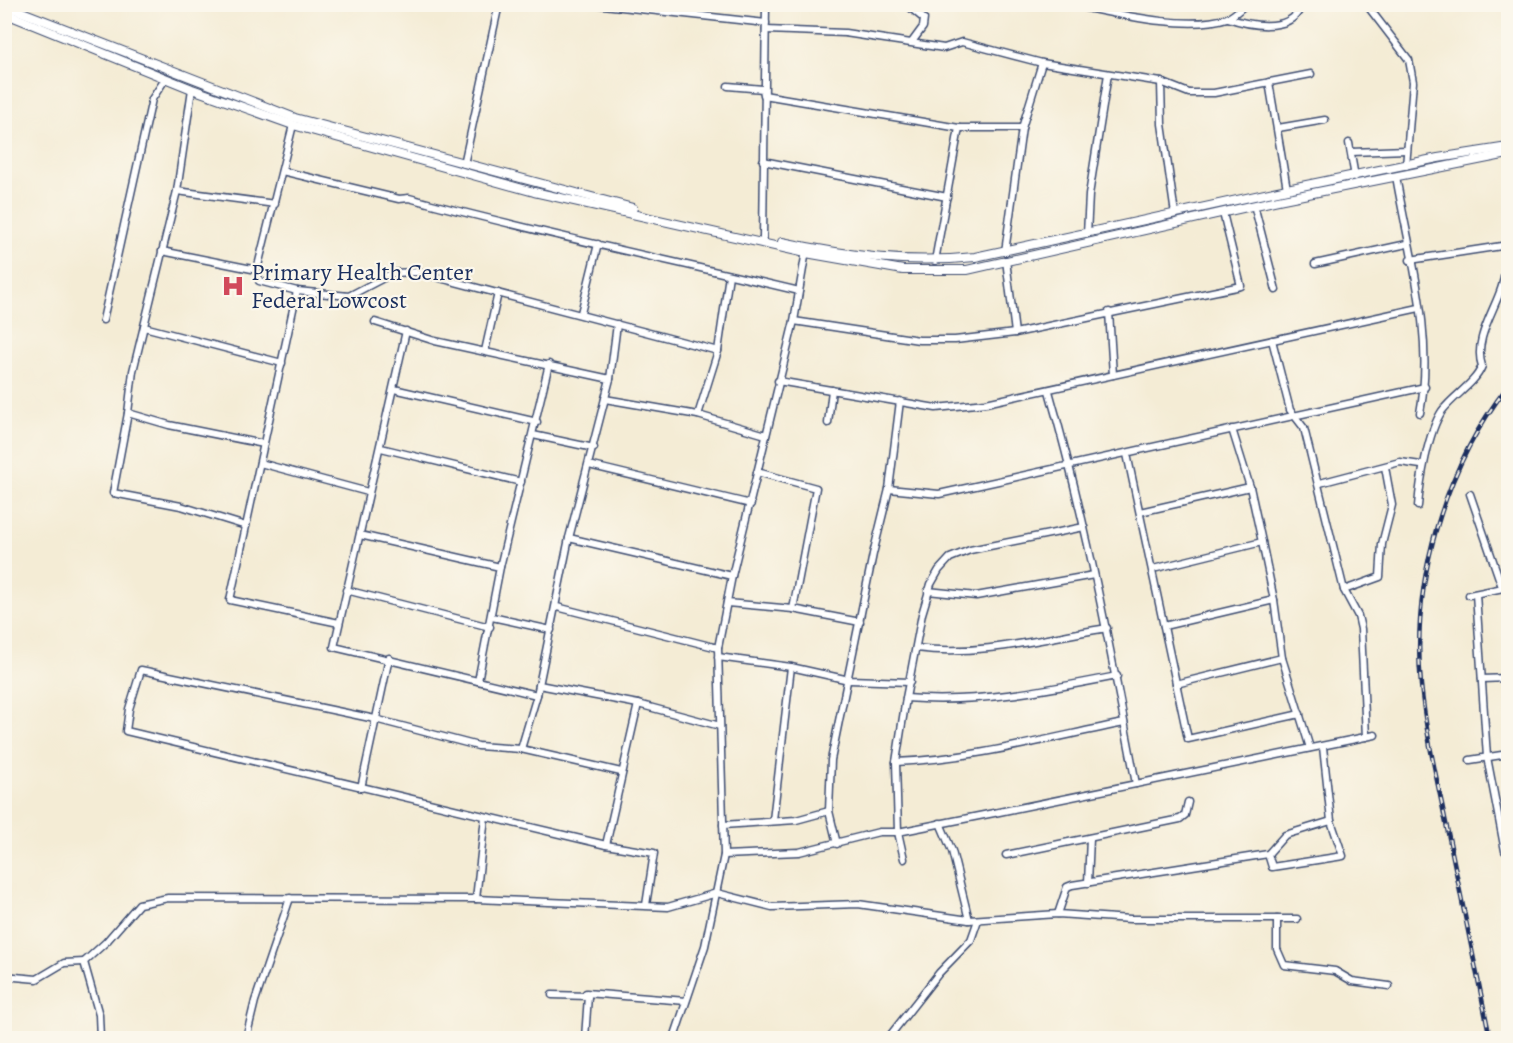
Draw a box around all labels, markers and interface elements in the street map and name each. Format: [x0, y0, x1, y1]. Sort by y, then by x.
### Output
place label: Primary Health Center Federal Lowcost [251, 256, 473, 316]
hospital icon: Primary Health Center Federal Lowcost [220, 273, 246, 299]

